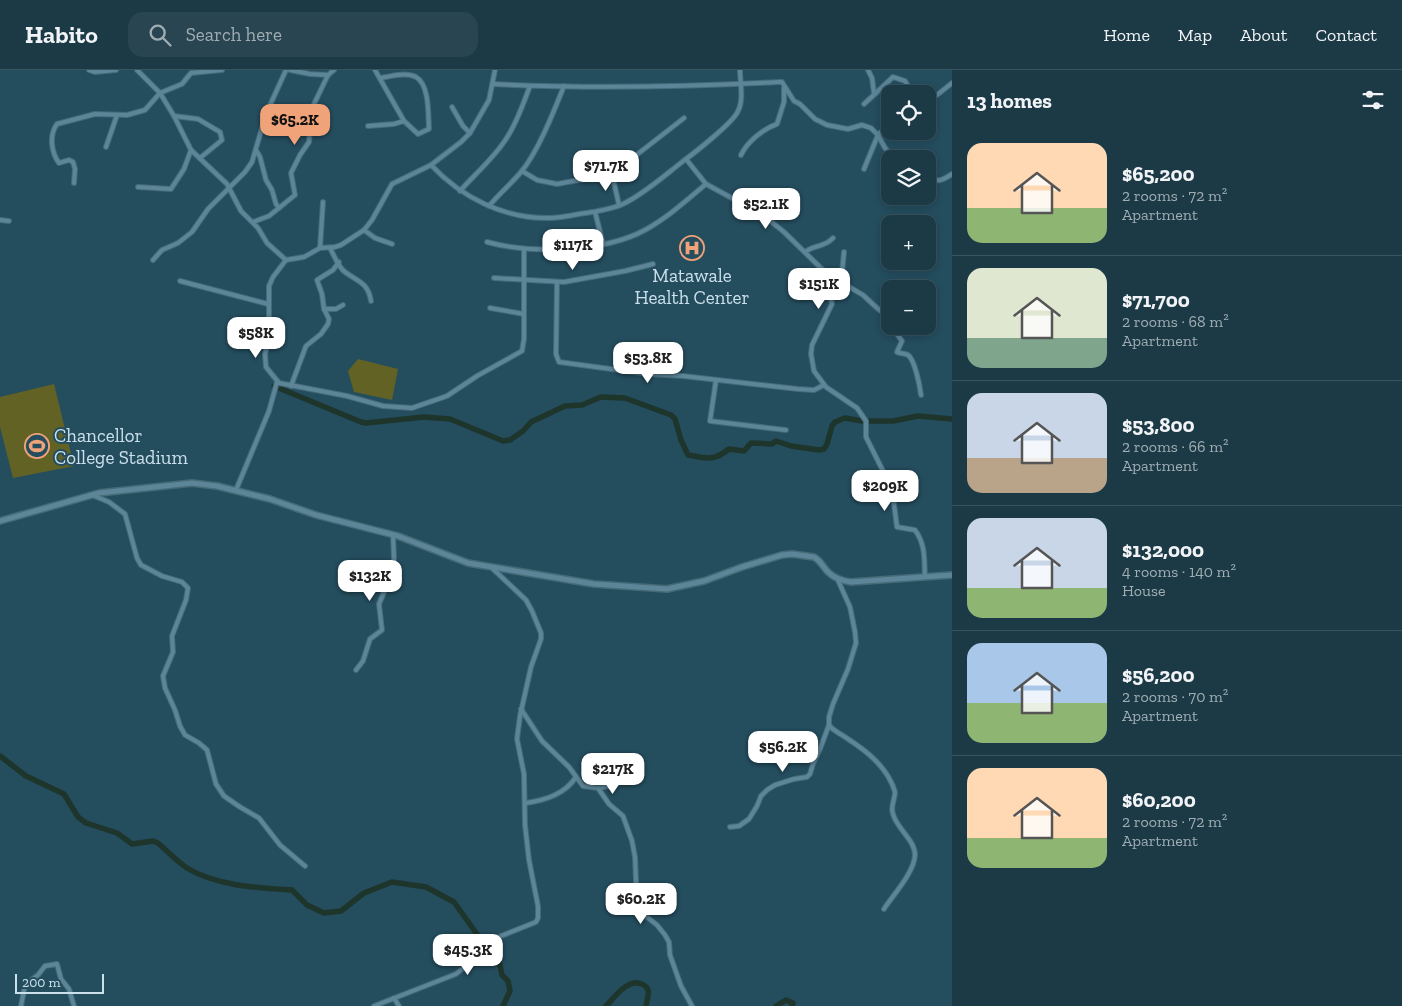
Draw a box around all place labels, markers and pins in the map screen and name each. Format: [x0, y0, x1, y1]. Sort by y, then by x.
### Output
pin: $65.2K [254, 104, 336, 146]
pin: $71.7K [565, 150, 647, 192]
pin: $52.1K [725, 188, 807, 230]
pin: $117K [538, 228, 608, 271]
hospital icon: Matawale Health Center [679, 235, 705, 261]
place label: Matawale Health Center [635, 264, 749, 309]
pin: $151K [784, 268, 854, 310]
pin: $58K [226, 316, 286, 359]
pin: $53.8K [607, 342, 689, 384]
place label: Chancellor College Stadium [54, 424, 188, 469]
sports icon: Chancellor College Stadium [24, 433, 50, 459]
pin: $209K [850, 470, 920, 512]
pin: $132K [335, 560, 405, 602]
pin: $56.2K [742, 730, 824, 773]
pin: $217K [578, 752, 648, 795]
pin: $60.2K [600, 882, 682, 925]
pin: $45.3K [427, 934, 509, 976]

